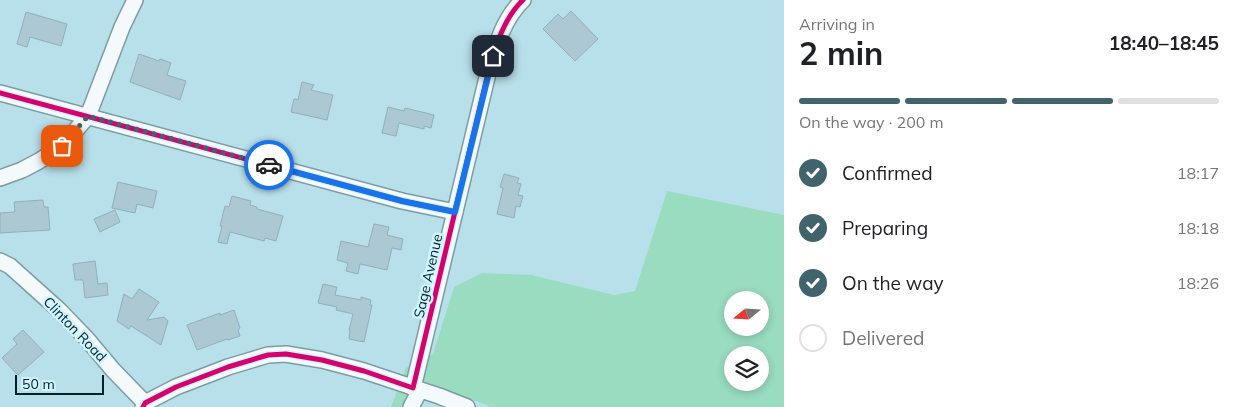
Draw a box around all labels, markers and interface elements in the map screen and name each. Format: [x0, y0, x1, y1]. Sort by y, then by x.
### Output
text: Arriving in [799, 14, 875, 34]
text: 18:40–18:45 [1109, 31, 1219, 55]
text: 2 min [799, 33, 883, 73]
pin [472, 35, 514, 77]
icon: home [479, 42, 507, 70]
text: On the way · 200 m [799, 112, 944, 132]
pin [41, 125, 83, 167]
icon: bag [48, 132, 76, 160]
courier [244, 140, 294, 190]
icon: car [255, 151, 283, 179]
icon: check [799, 159, 827, 187]
text: Confirmed [842, 161, 933, 185]
text: 18:17 [1177, 163, 1219, 183]
icon: check [799, 214, 827, 242]
text: Preparing [842, 216, 928, 240]
text: 18:18 [1177, 218, 1219, 238]
street label: Sage Avenue [410, 232, 446, 320]
icon: check [799, 269, 827, 297]
text: On the way [842, 271, 944, 295]
text: 18:26 [1177, 273, 1219, 293]
north arrow [724, 291, 769, 336]
map controls [724, 291, 769, 391]
street label: Clinton Road [40, 293, 110, 365]
text: Delivered [842, 326, 924, 350]
button: layers [724, 346, 769, 391]
scale bar [15, 372, 104, 395]
text: 50 m [22, 375, 55, 393]

